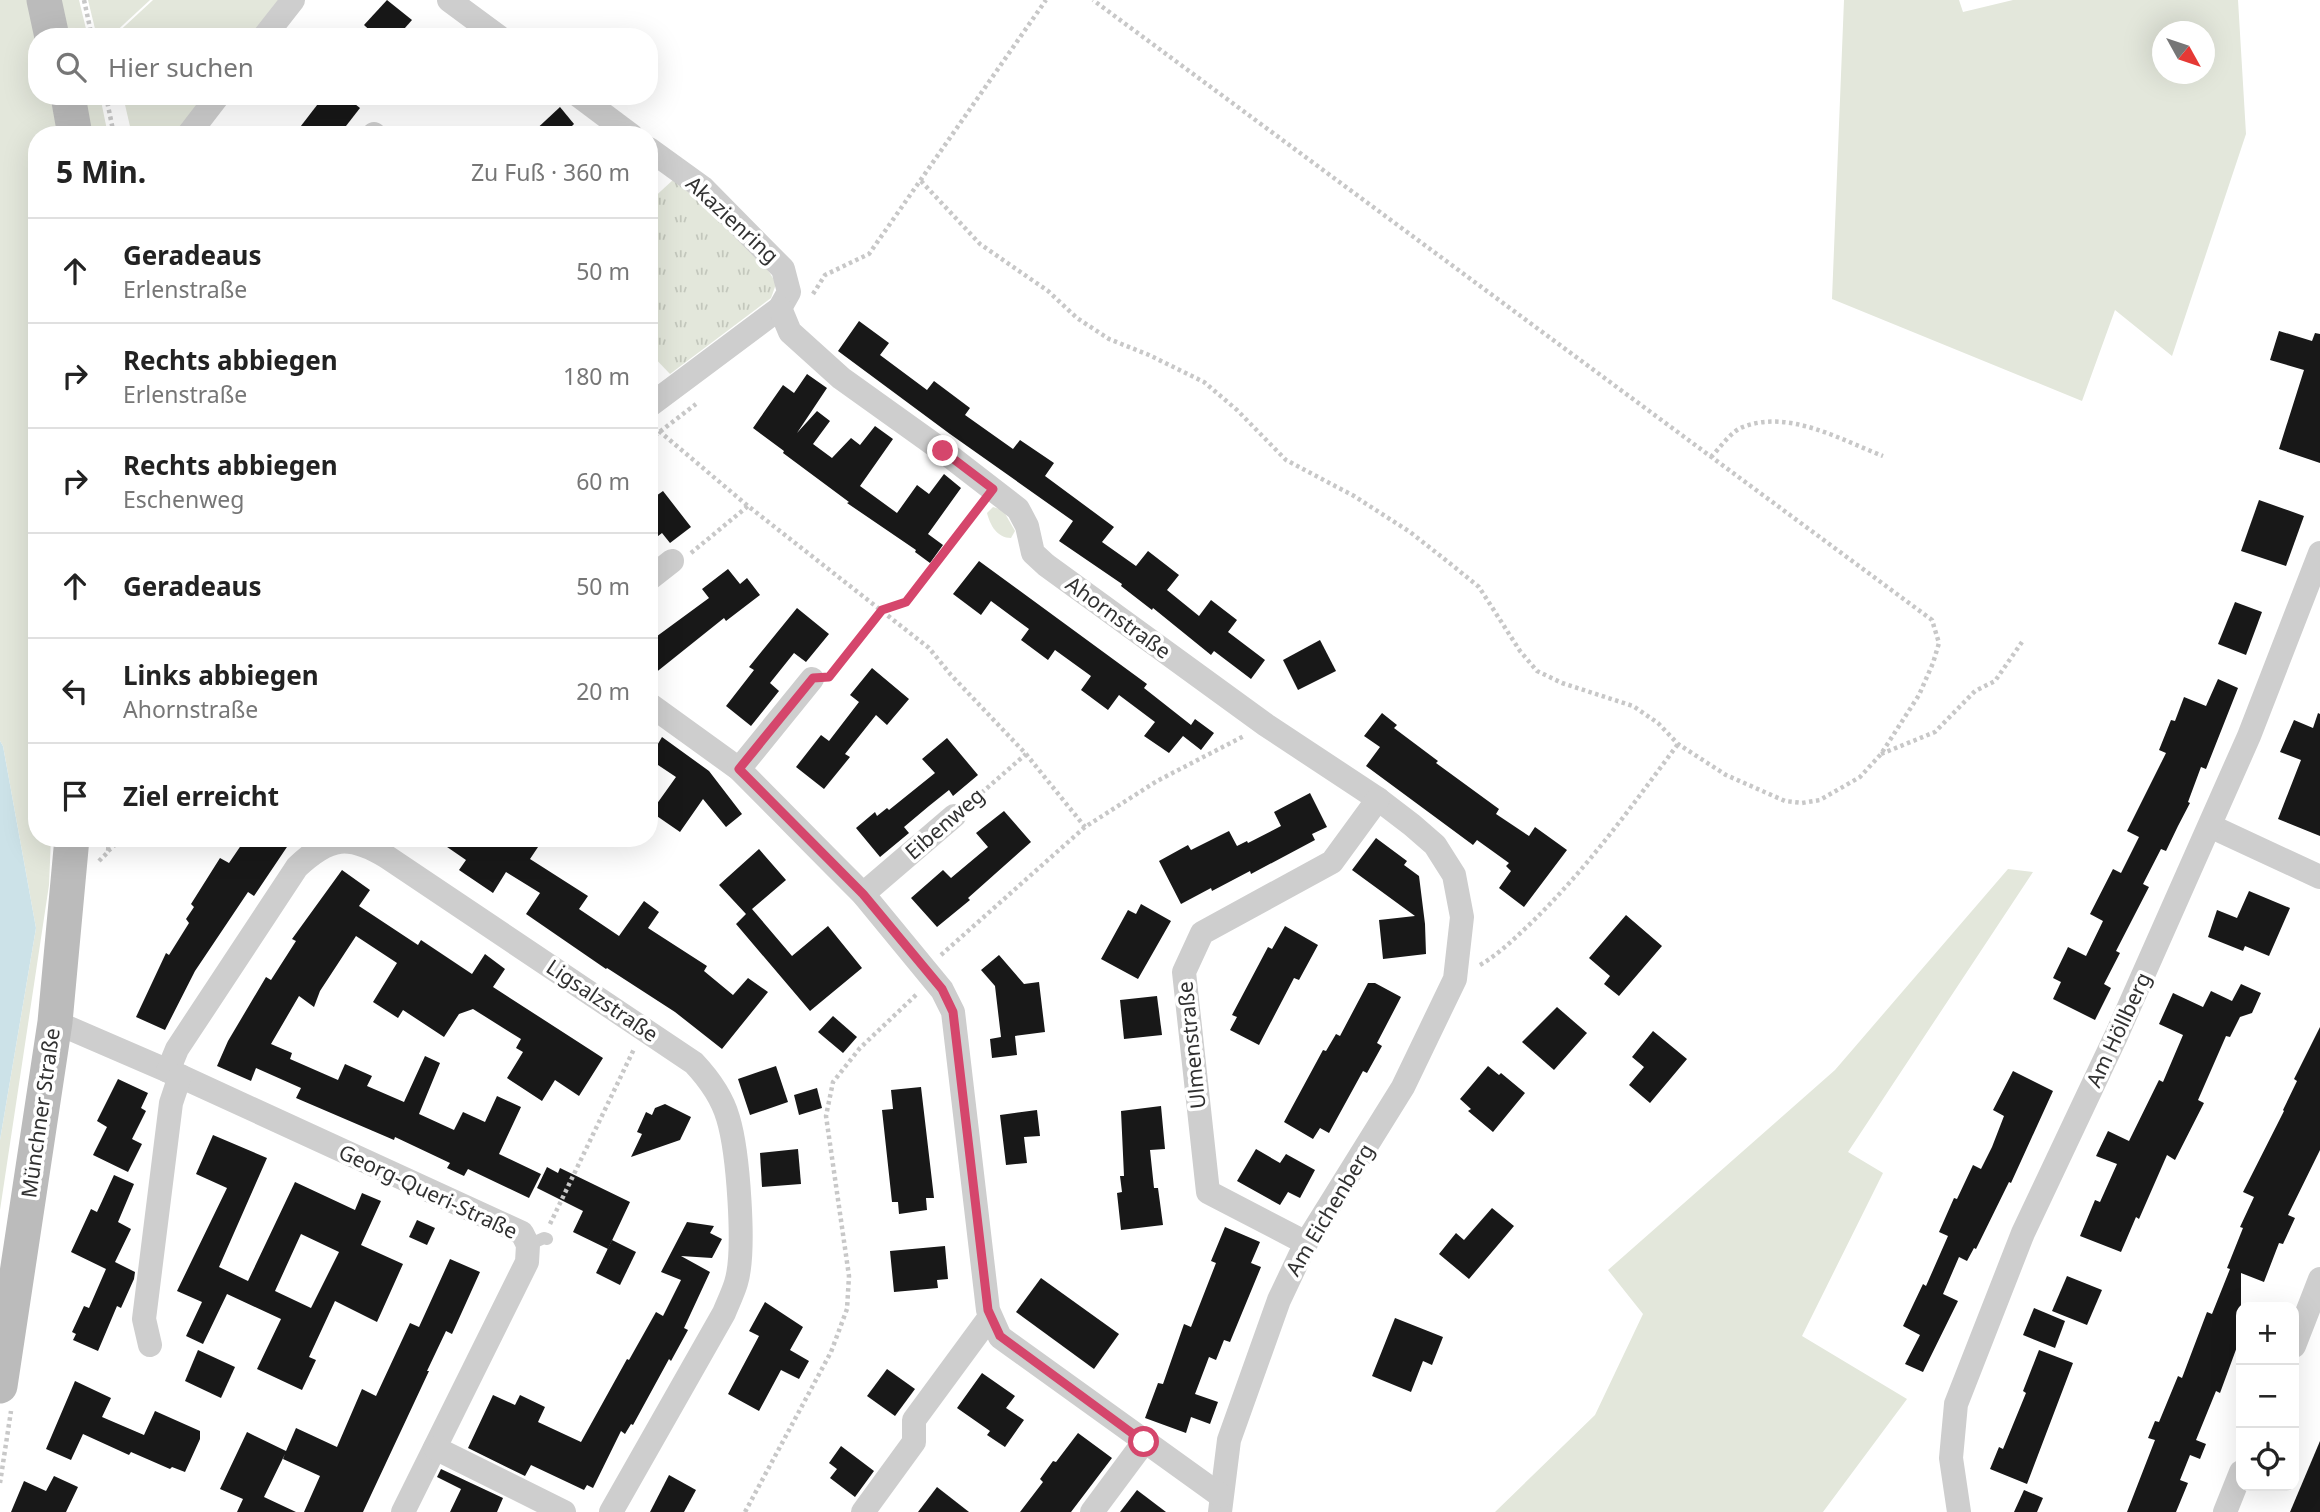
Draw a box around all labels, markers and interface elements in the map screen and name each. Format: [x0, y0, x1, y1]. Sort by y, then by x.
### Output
north arrow [2152, 21, 2215, 84]
search box [28, 28, 658, 105]
icon: search [52, 48, 90, 86]
text: Hier suchen [108, 49, 254, 85]
text: 5 Min. [56, 151, 146, 192]
text: Zu Fuß · 360 m [471, 156, 630, 188]
street label: Akazienring [681, 169, 785, 269]
text: Geradeaus [123, 237, 262, 273]
icon: ahead [56, 252, 94, 290]
text: 50 m [576, 255, 630, 287]
text: Erlenstraße [123, 273, 247, 305]
text: Rechts abbiegen [123, 342, 338, 378]
icon: right [56, 357, 94, 395]
text: 180 m [563, 360, 630, 392]
text: Erlenstraße [123, 378, 247, 410]
route end [927, 435, 958, 466]
text: Rechts abbiegen [123, 447, 338, 483]
icon: right [56, 462, 94, 500]
text: 60 m [576, 465, 630, 497]
text: Eschenweg [123, 483, 244, 515]
icon: ahead [56, 567, 94, 605]
text: Geradeaus [123, 568, 262, 604]
text: 50 m [576, 570, 630, 602]
street label: Ahornstraße [1060, 570, 1177, 665]
text: Links abbiegen [123, 657, 319, 693]
icon: left [56, 672, 94, 710]
text: 20 m [576, 675, 630, 707]
text: Ahornstraße [123, 693, 258, 725]
icon: arrive [56, 777, 94, 815]
text: Ziel erreicht [123, 778, 279, 814]
street label: Eibenweg [899, 781, 990, 865]
street label: Ligsalzstraße [541, 952, 664, 1048]
street label: Am Höllberg [2079, 968, 2157, 1092]
street label: Ulmenstraße [1170, 980, 1212, 1110]
street label: Münchner Straße [14, 1026, 66, 1200]
street label: Georg-Queri-Straße [334, 1137, 522, 1245]
street label: Am Eichenberg [1279, 1138, 1380, 1281]
map controls [2236, 1302, 2299, 1491]
button: + [2236, 1302, 2299, 1365]
button: − [2236, 1365, 2299, 1428]
route start [1128, 1426, 1159, 1457]
button: locate [2236, 1428, 2299, 1491]

